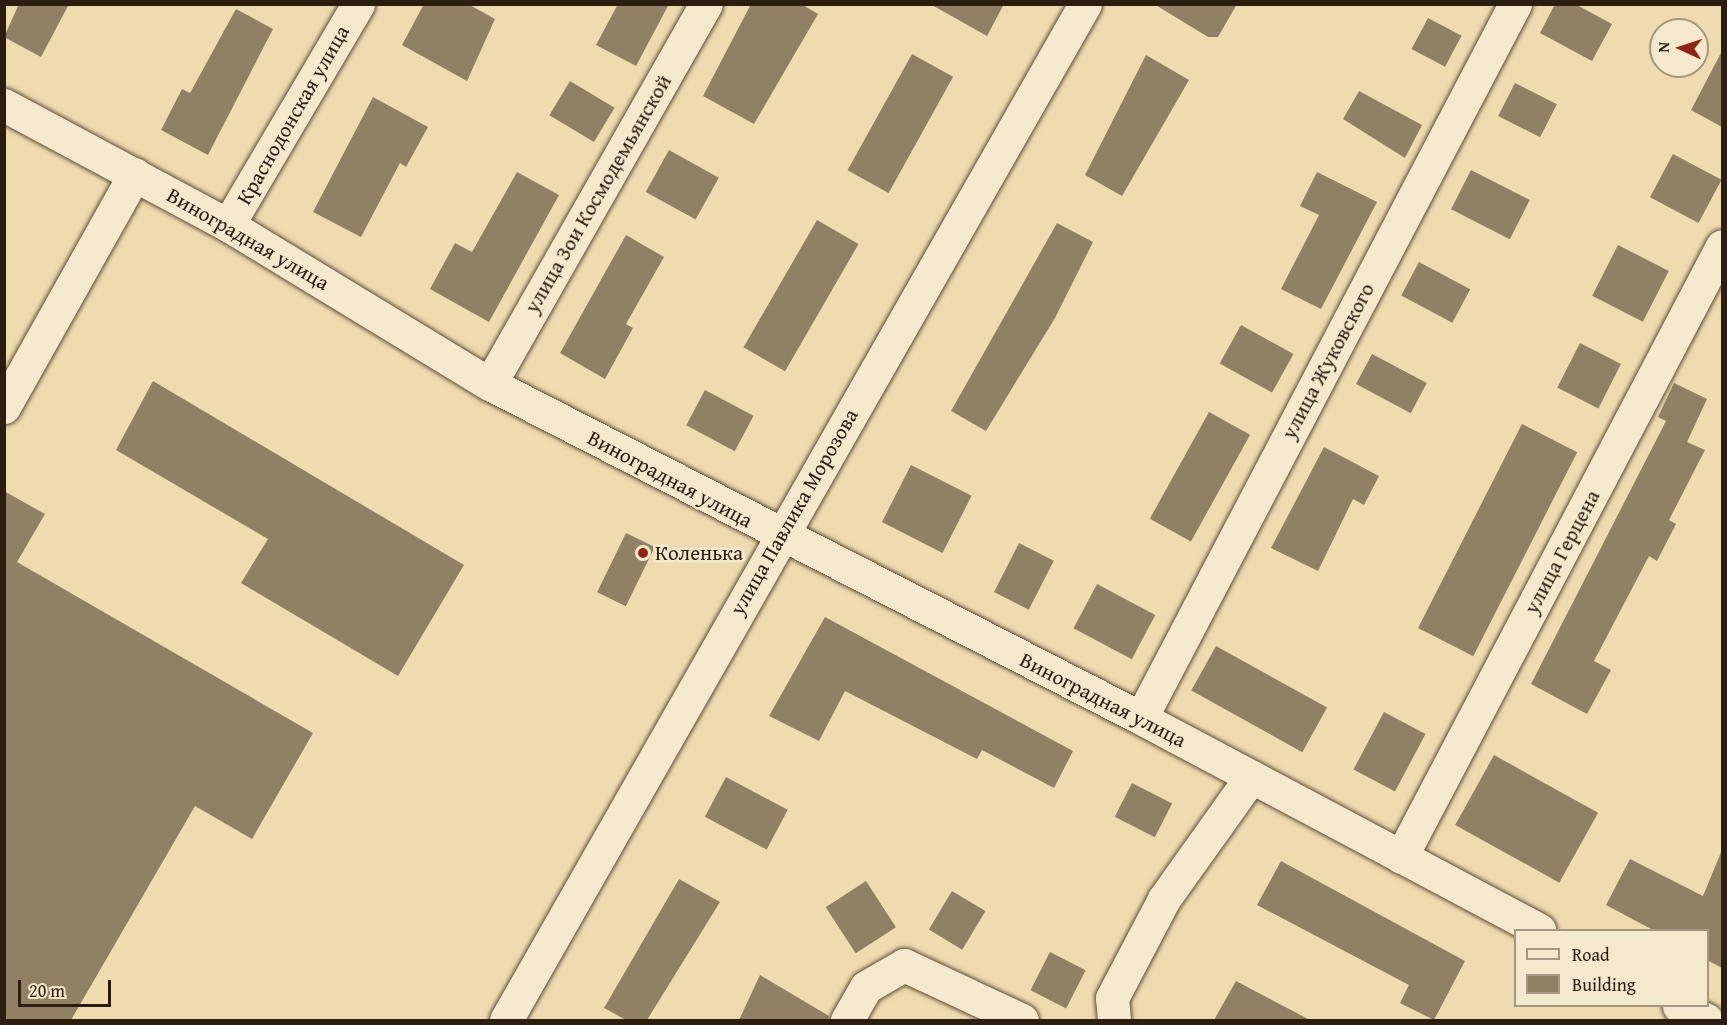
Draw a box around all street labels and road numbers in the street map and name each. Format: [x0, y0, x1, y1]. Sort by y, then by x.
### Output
street label: Краснодонская улица [231, 21, 355, 209]
street label: улица Зои Космодемьянской [519, 70, 677, 318]
street label: Виноградная улица [162, 182, 334, 296]
street label: улица Жуковского [1276, 279, 1380, 443]
street label: улица Павлика Морозова [725, 404, 863, 620]
street label: Виноградная улица [583, 425, 757, 533]
street label: улица Герцена [1519, 486, 1605, 618]
street label: Виноградная улица [1016, 647, 1190, 753]

